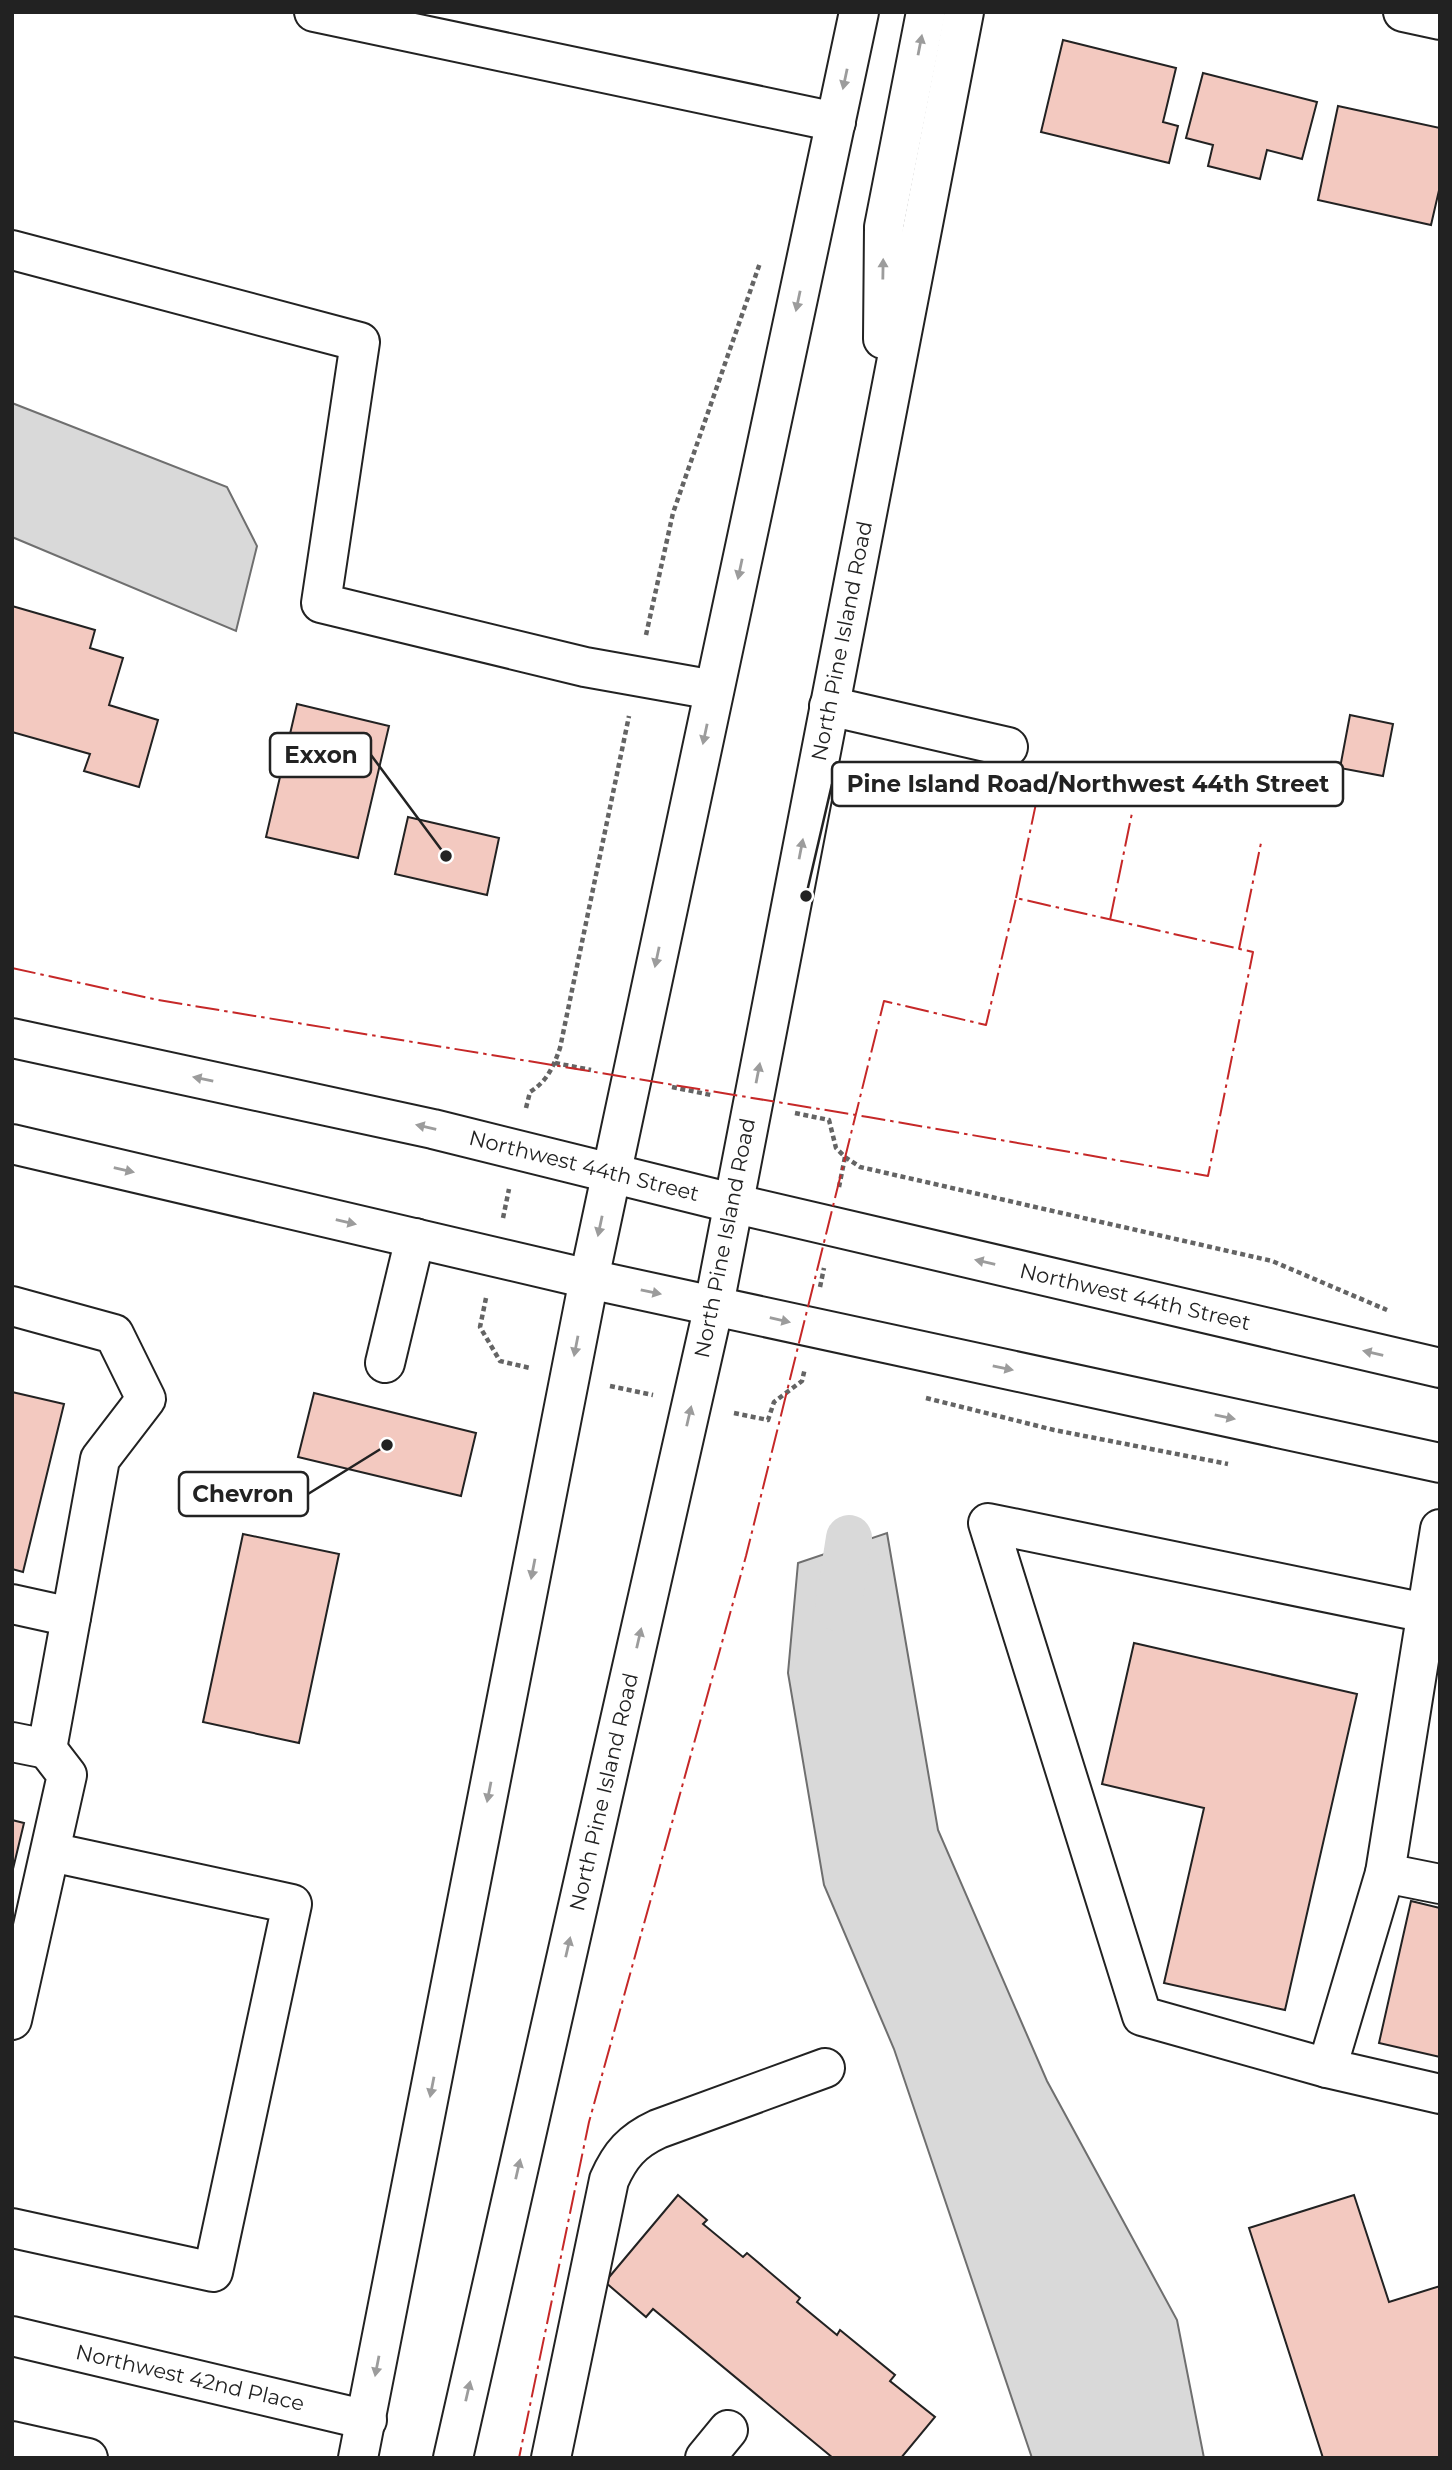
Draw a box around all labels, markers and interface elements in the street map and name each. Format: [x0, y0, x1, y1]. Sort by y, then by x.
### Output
one-way arrow [914, 34, 925, 56]
one-way arrow [840, 68, 851, 90]
one-way arrow [877, 258, 889, 280]
one-way arrow [792, 290, 803, 312]
street label: North Pine Island Road [806, 519, 877, 763]
one-way arrow [735, 558, 746, 580]
one-way arrow [699, 723, 710, 745]
callout: Exxon [270, 733, 371, 777]
text: Exxon [284, 741, 358, 769]
callout: Pine Island Road/Northwest 44th Street [832, 762, 1343, 806]
text: Pine Island Road/Northwest 44th Street [847, 770, 1329, 798]
one-way arrow [796, 838, 807, 860]
one-way arrow [651, 946, 662, 968]
one-way arrow [752, 1062, 763, 1084]
one-way arrow [192, 1074, 214, 1085]
street label: North Pine Island Road [689, 1116, 760, 1360]
one-way arrow [414, 1122, 436, 1133]
street label: Northwest 44th Street [467, 1125, 702, 1206]
one-way arrow [113, 1165, 135, 1176]
one-way arrow [594, 1215, 605, 1237]
one-way arrow [335, 1217, 357, 1228]
one-way arrow [974, 1256, 996, 1267]
street label: Northwest 44th Street [1017, 1258, 1253, 1335]
one-way arrow [640, 1286, 662, 1297]
one-way arrow [769, 1315, 791, 1326]
one-way arrow [570, 1335, 581, 1357]
one-way arrow [1362, 1347, 1384, 1358]
one-way arrow [992, 1363, 1014, 1374]
one-way arrow [684, 1405, 695, 1427]
one-way arrow [1214, 1411, 1236, 1422]
callout: Chevron [179, 1472, 308, 1516]
text: Chevron [192, 1480, 294, 1508]
one-way arrow [527, 1558, 538, 1580]
one-way arrow [633, 1627, 644, 1649]
street label: North Pine Island Road [564, 1670, 643, 1913]
one-way arrow [483, 1781, 494, 1803]
one-way arrow [563, 1936, 574, 1958]
one-way arrow [426, 2076, 437, 2098]
one-way arrow [513, 2158, 524, 2180]
street label: Northwest 42nd Place [73, 2339, 307, 2416]
one-way arrow [372, 2355, 383, 2377]
one-way arrow [463, 2380, 474, 2402]

